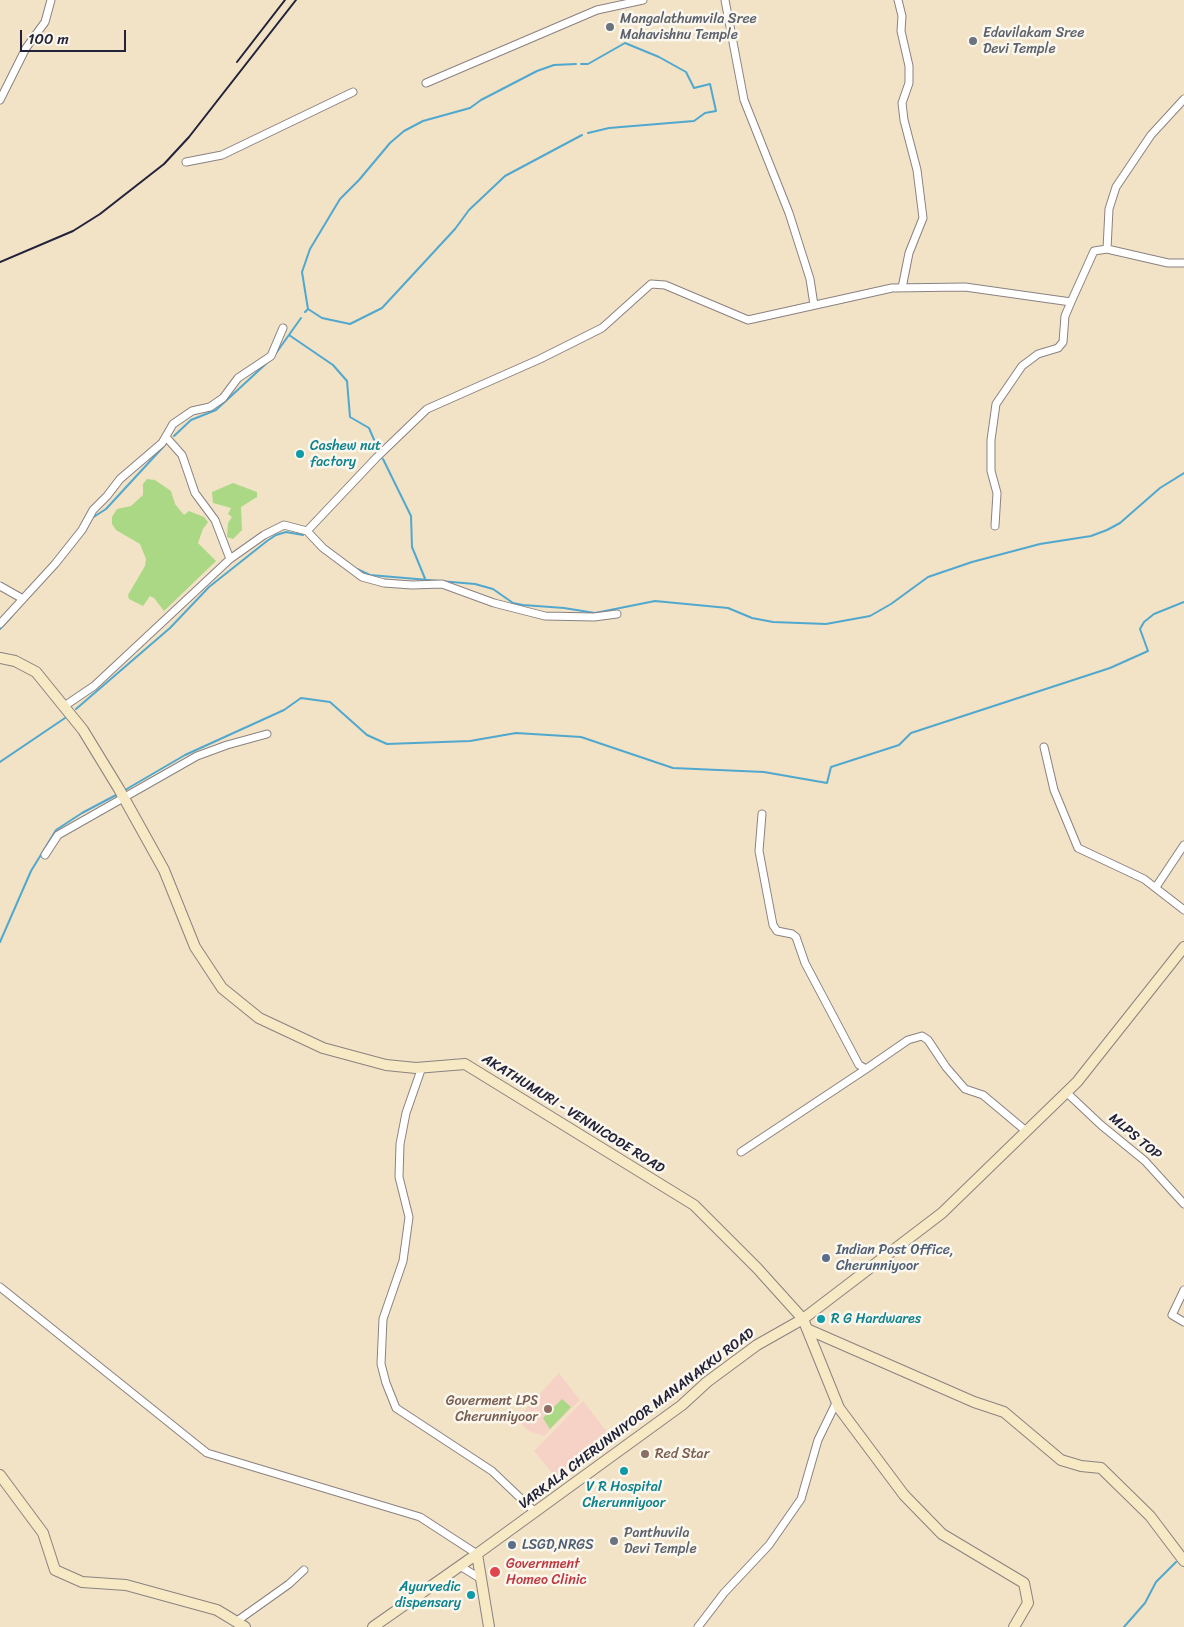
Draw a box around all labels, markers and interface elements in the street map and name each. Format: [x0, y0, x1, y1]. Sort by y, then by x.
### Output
place label: Mangalathumvila Sree Mahavishnu Temple [620, 11, 757, 44]
scale bar [22, 20, 129, 52]
marker: Mangalathumvila Sree Mahavishnu Temple [604, 21, 616, 33]
place label: Edavilakam Sree Devi Temple [983, 25, 1084, 58]
text: 100 m [28, 26, 69, 52]
marker: Edavilakam Sree Devi Temple [967, 35, 979, 47]
place label: Cashew nut factory [310, 438, 381, 471]
marker: Cashew nut factory [294, 448, 306, 460]
street label: AKATHUMURI - VENNICODE ROAD [479, 1051, 667, 1177]
street label: MLPS TOP [1105, 1110, 1165, 1164]
place label: Indian Post Office, Cherunniyoor [836, 1242, 954, 1274]
marker: Indian Post Office, Cherunniyoor [820, 1252, 832, 1264]
place label: R G Hardwares [831, 1311, 921, 1327]
marker: R G Hardwares [815, 1313, 827, 1325]
street label: VARKALA CHERUNNIYOOR MANANAKKU ROAD [516, 1325, 758, 1513]
place label: Goverment LPS Cherunniyoor [446, 1393, 538, 1425]
marker: Goverment LPS Cherunniyoor [542, 1403, 554, 1415]
place label: Red Star [655, 1446, 709, 1462]
marker: Red Star [639, 1448, 651, 1460]
marker: V R Hospital Cherunniyoor [618, 1465, 630, 1477]
place label: V R Hospital Cherunniyoor [583, 1479, 665, 1511]
place label: Panthuvila Devi Temple [624, 1525, 697, 1558]
marker: Panthuvila Devi Temple [608, 1535, 620, 1547]
place label: LSGD,NRGS [522, 1537, 594, 1553]
marker: LSGD,NRGS [506, 1539, 518, 1551]
place label: Government Homeo Clinic [506, 1556, 587, 1588]
marker: Government Homeo Clinic [488, 1565, 502, 1579]
place label: Ayurvedic dispensary [395, 1579, 461, 1611]
marker: Ayurvedic dispensary [465, 1589, 477, 1601]

